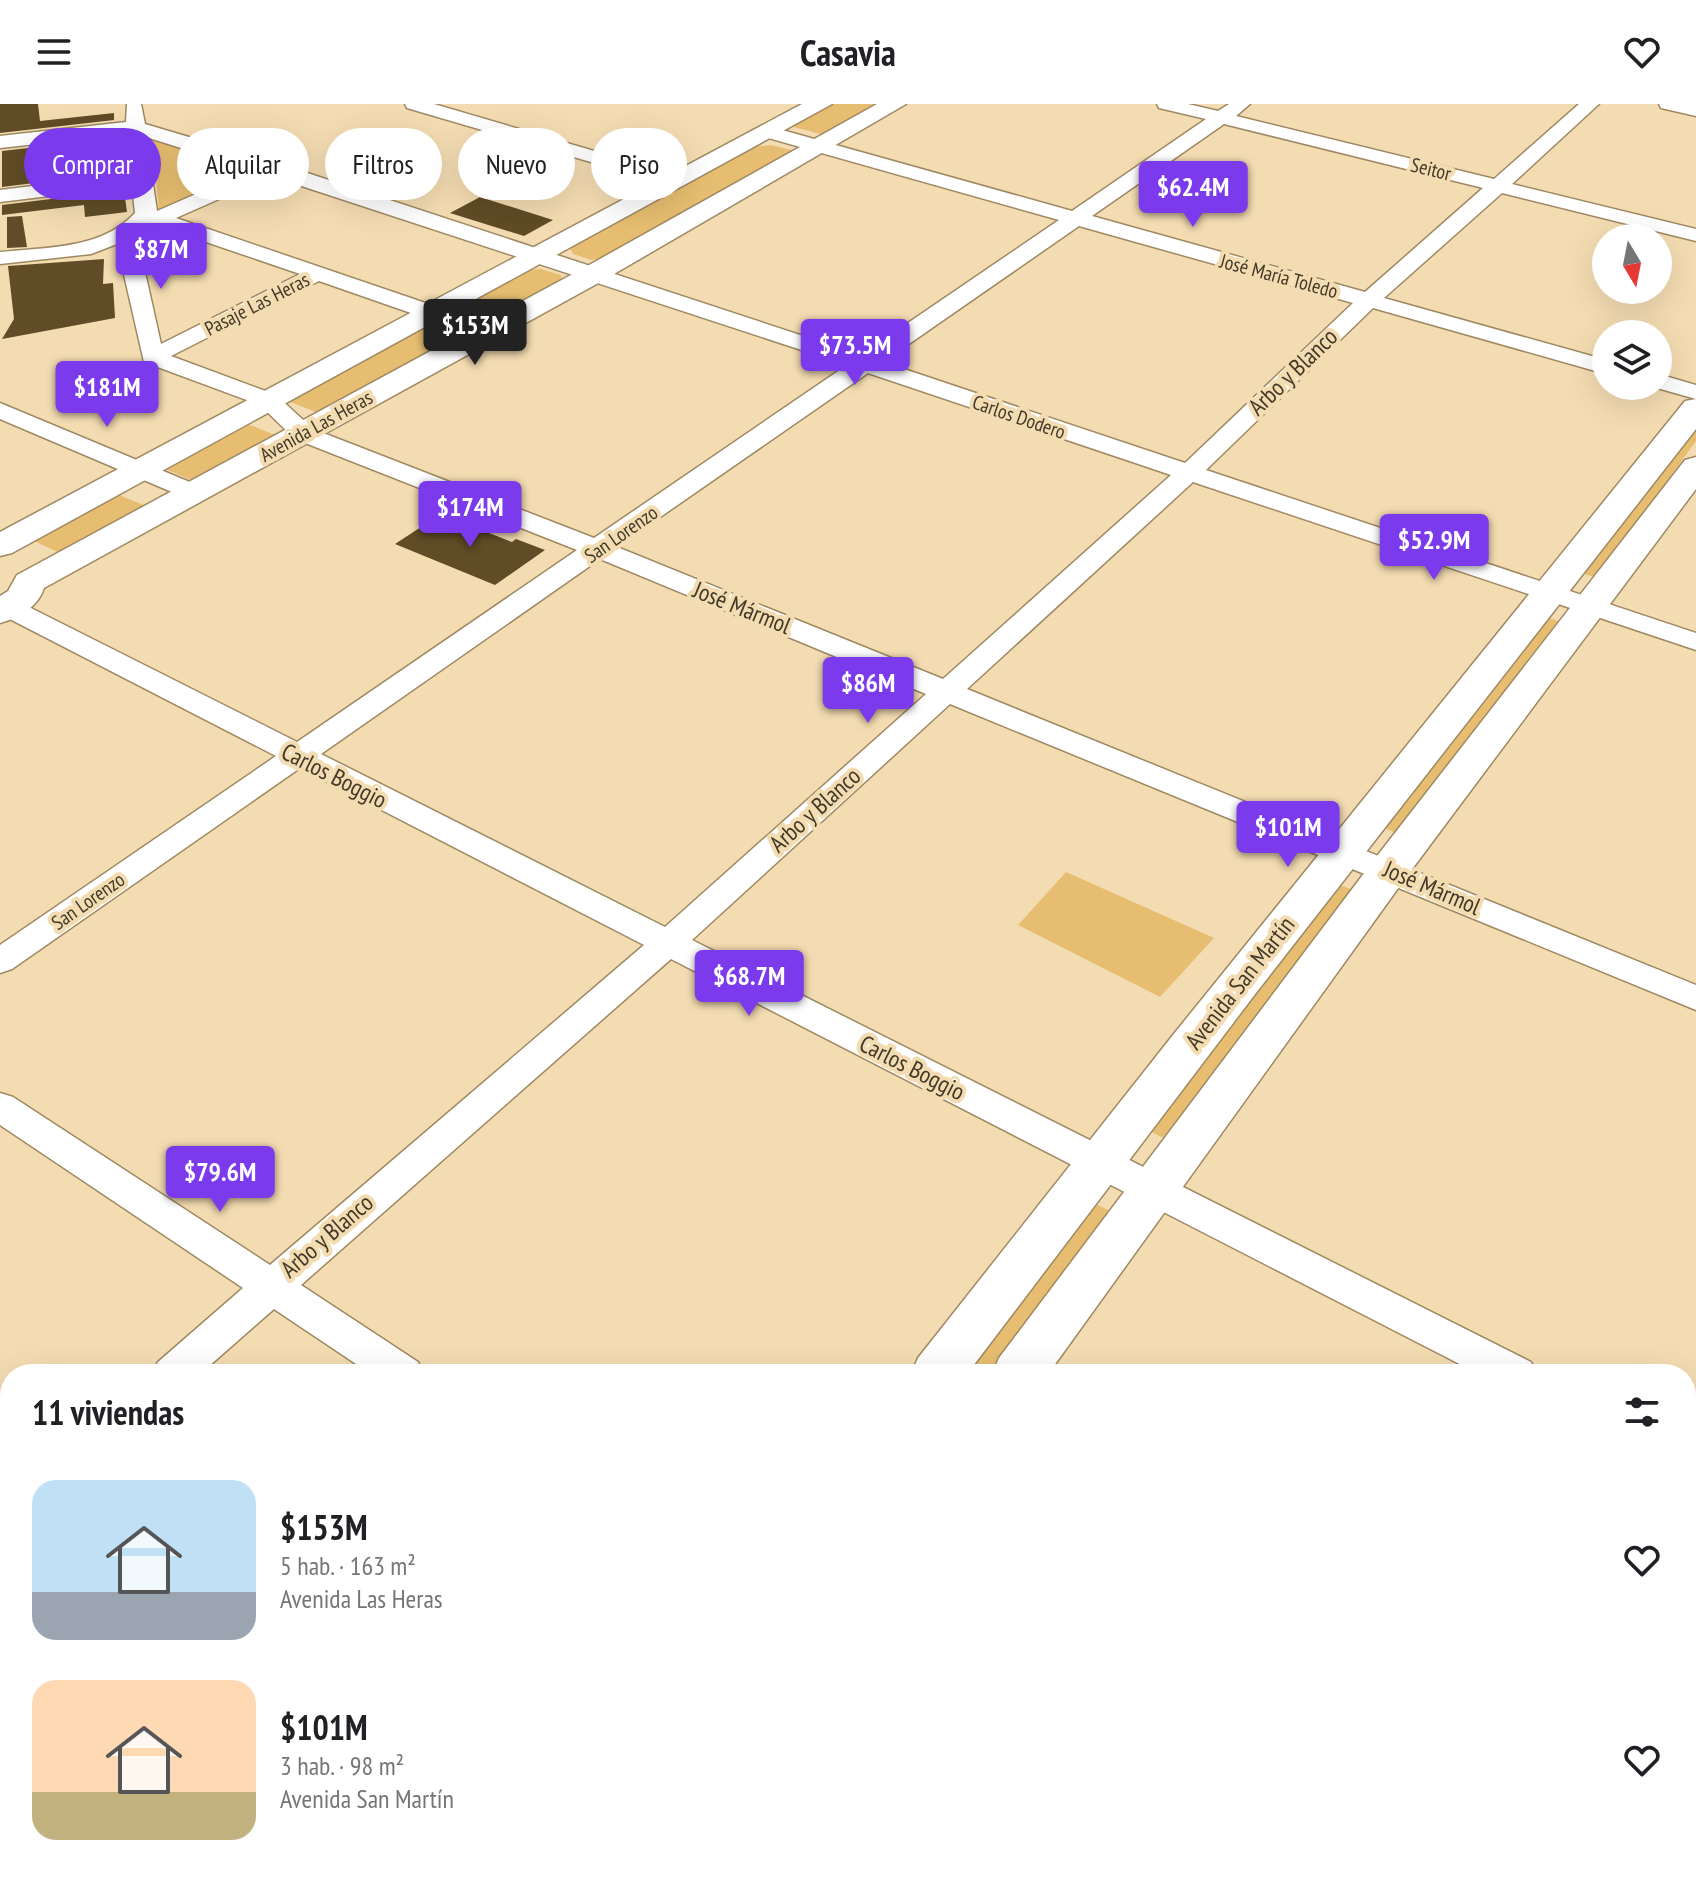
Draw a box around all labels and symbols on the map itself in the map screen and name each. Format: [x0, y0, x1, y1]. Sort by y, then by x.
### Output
street label: Seitor [1408, 151, 1454, 187]
pin: $62.4M [1128, 161, 1258, 229]
pin: $87M [114, 223, 208, 291]
north arrow [1592, 224, 1672, 304]
street label: José María Toledo [1216, 248, 1341, 304]
street label: Pasaje Las Heras [200, 266, 314, 342]
pin: $153M [419, 299, 531, 367]
pin: $73.5M [790, 319, 920, 387]
street label: Arbo y Blanco [1241, 321, 1344, 422]
pin: $181M [51, 361, 163, 429]
street label: Avenida Las Heras [255, 384, 377, 468]
street label: Carlos Dodero [969, 389, 1069, 445]
pin: $174M [414, 481, 526, 549]
street label: San Lorenzo [579, 499, 663, 569]
pin: $52.9M [1369, 514, 1499, 582]
street label: José Mármol [688, 574, 796, 641]
pin: $86M [821, 657, 915, 725]
street label: Carlos Boggio [276, 736, 392, 815]
street label: Arbo y Blanco [762, 760, 867, 859]
pin: $101M [1232, 801, 1344, 869]
street label: José Mármol [1378, 853, 1486, 922]
street label: San Lorenzo [46, 866, 130, 936]
street label: Avenida San Martín [1178, 910, 1301, 1055]
pin: $68.7M [684, 950, 814, 1018]
street label: Carlos Boggio [854, 1028, 970, 1107]
pin: $79.6M [155, 1146, 285, 1214]
street label: Arbo y Blanco [274, 1187, 379, 1284]

